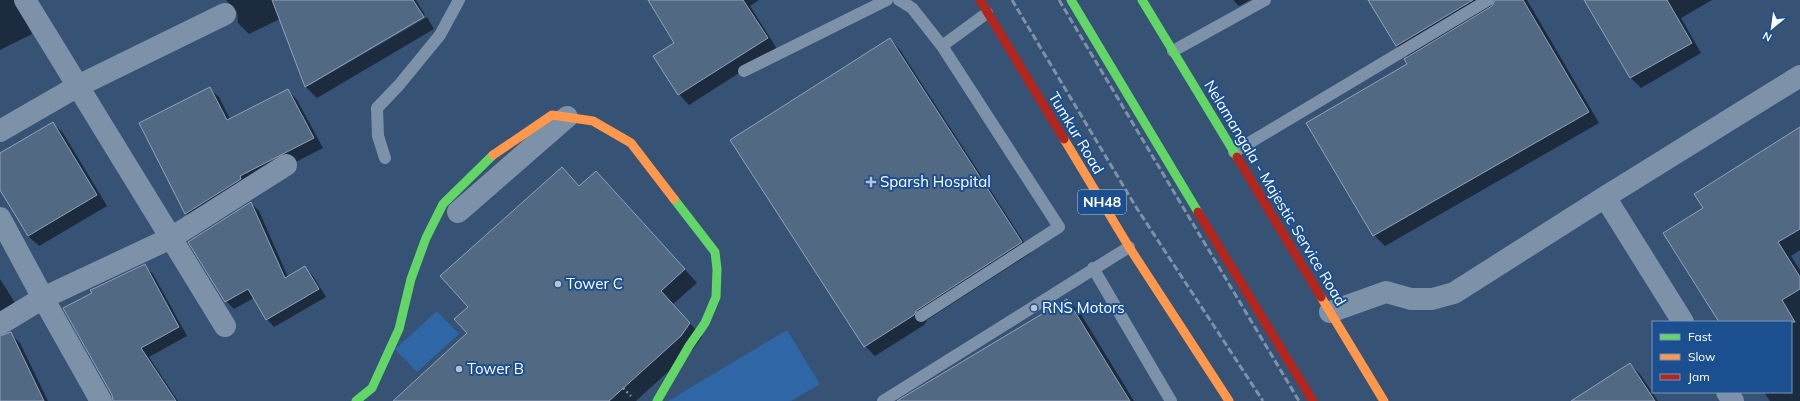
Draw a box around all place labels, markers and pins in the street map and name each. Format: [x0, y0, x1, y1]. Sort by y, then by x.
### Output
place label: Sparsh Hospital [880, 172, 991, 191]
marker: Sparsh Hospital [865, 176, 877, 188]
place label: Tower C [566, 274, 623, 293]
marker: Tower C [553, 279, 563, 289]
place label: RNS Motors [1042, 298, 1125, 317]
marker: RNS Motors [1029, 303, 1039, 313]
place label: Tower B [467, 359, 524, 378]
marker: Tower B [454, 364, 464, 374]

